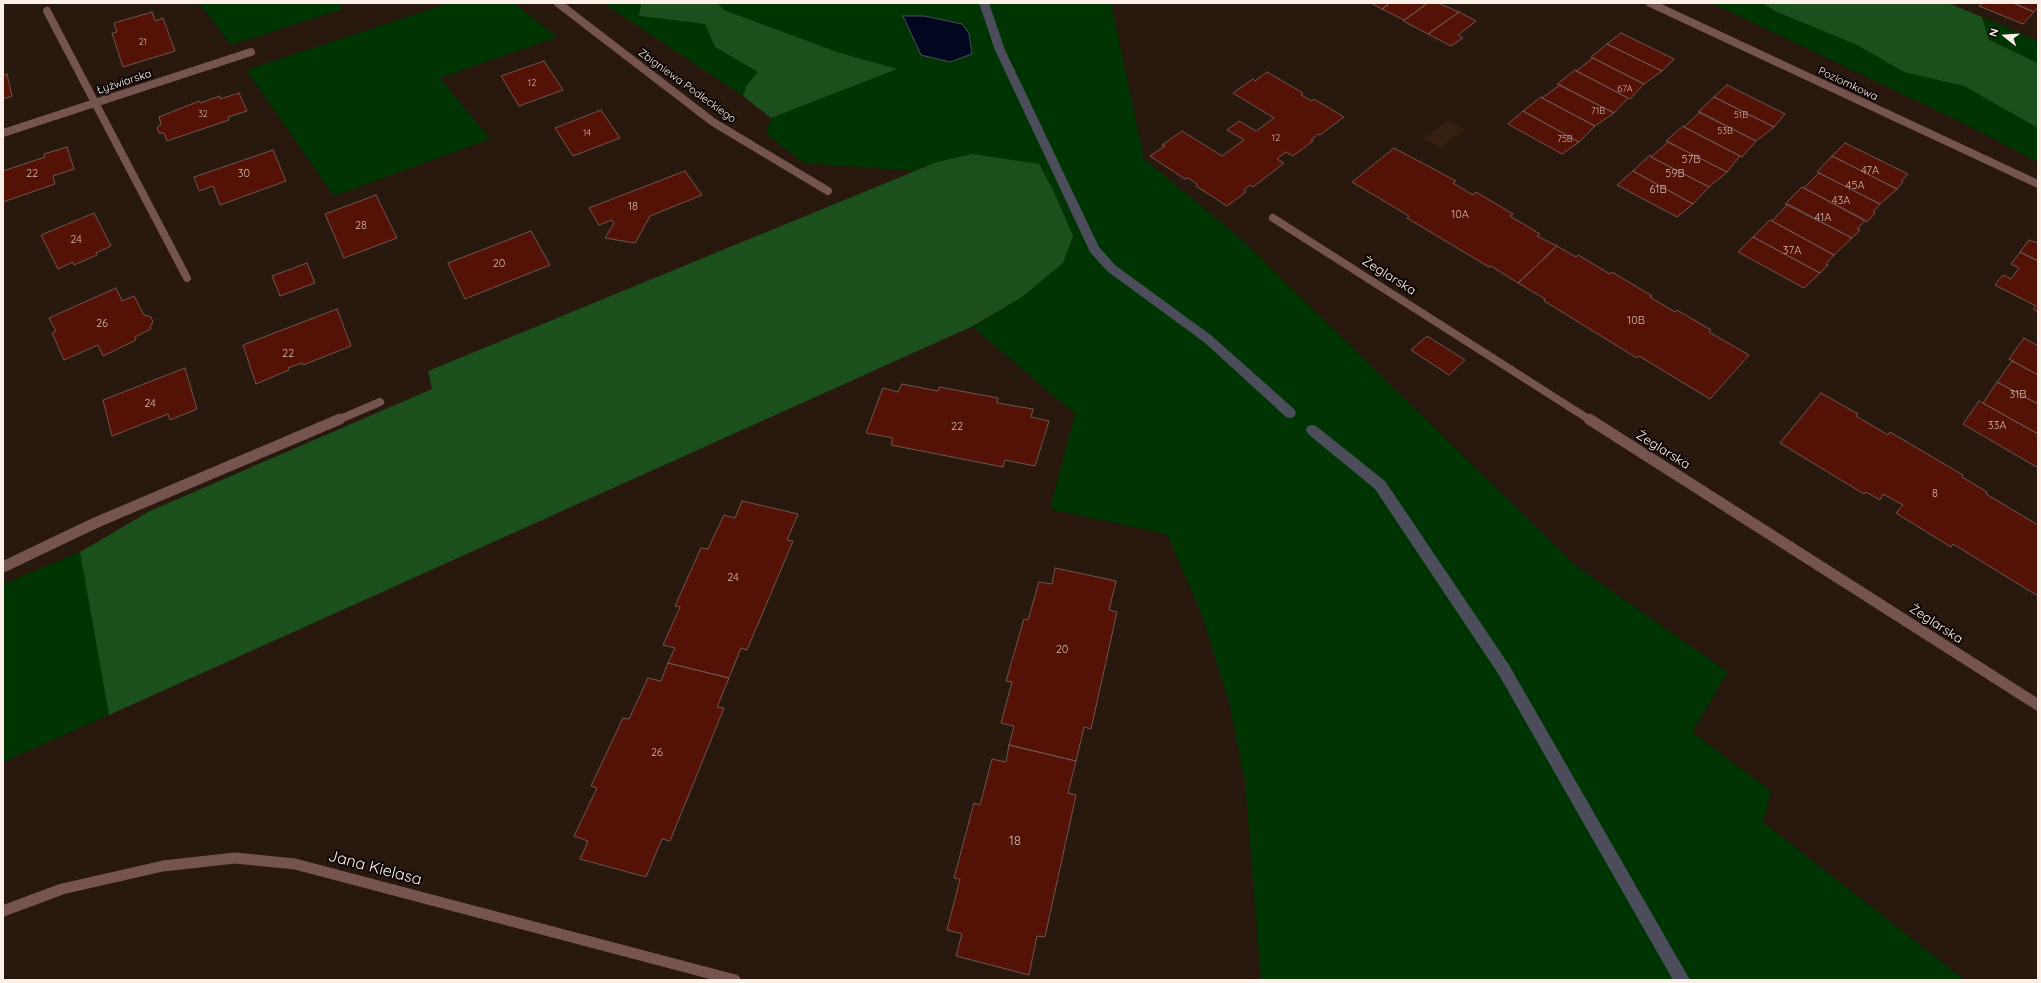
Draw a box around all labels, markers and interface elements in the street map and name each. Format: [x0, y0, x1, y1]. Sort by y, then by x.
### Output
north arrow [1985, 16, 2025, 56]
text: N [1986, 27, 2001, 38]
house number: 21 [139, 37, 147, 47]
street label: Zbigniewa Podleckiego [636, 46, 738, 126]
street label: Poziomkowa [1816, 64, 1880, 104]
street label: Łyżwiarska [95, 67, 153, 97]
house number: 12 [528, 78, 536, 88]
house number: 67A [1617, 84, 1633, 94]
house number: 71B [1591, 106, 1605, 116]
house number: 32 [198, 109, 208, 119]
house number: 51B [1734, 110, 1748, 120]
house number: 53B [1717, 126, 1733, 136]
house number: 14 [583, 128, 591, 138]
house number: 12 [1272, 133, 1280, 143]
house number: 75B [1557, 134, 1573, 144]
house number: 57B [1682, 153, 1700, 167]
house number: 47A [1861, 164, 1879, 178]
house number: 22 [26, 167, 38, 181]
house number: 30 [238, 167, 250, 181]
house number: 59B [1665, 167, 1685, 181]
house number: 45A [1846, 179, 1864, 193]
house number: 61B [1649, 183, 1667, 197]
house number: 43A [1832, 194, 1850, 208]
house number: 18 [628, 200, 638, 214]
house number: 10A [1451, 208, 1469, 222]
house number: 41A [1815, 211, 1831, 225]
house number: 28 [355, 219, 367, 233]
house number: 24 [70, 233, 82, 247]
house number: 37A [1783, 244, 1801, 258]
street label: Żeglarska [1359, 253, 1419, 299]
house number: 20 [493, 257, 505, 271]
house number: 10B [1627, 314, 1645, 328]
house number: 26 [96, 317, 108, 331]
house number: 22 [282, 347, 294, 361]
house number: 31B [2010, 388, 2026, 402]
house number: 24 [144, 397, 156, 411]
house number: 33A [1988, 419, 2006, 433]
house number: 22 [951, 420, 963, 434]
street label: Żeglarska [1633, 427, 1693, 473]
house number: 8 [1932, 487, 1938, 501]
house number: 24 [727, 571, 739, 585]
street label: Żeglarska [1906, 601, 1966, 647]
house number: 20 [1056, 643, 1068, 657]
house number: 26 [651, 746, 663, 760]
house number: 18 [1009, 833, 1021, 849]
street label: Jana Kielasa [326, 846, 424, 890]

